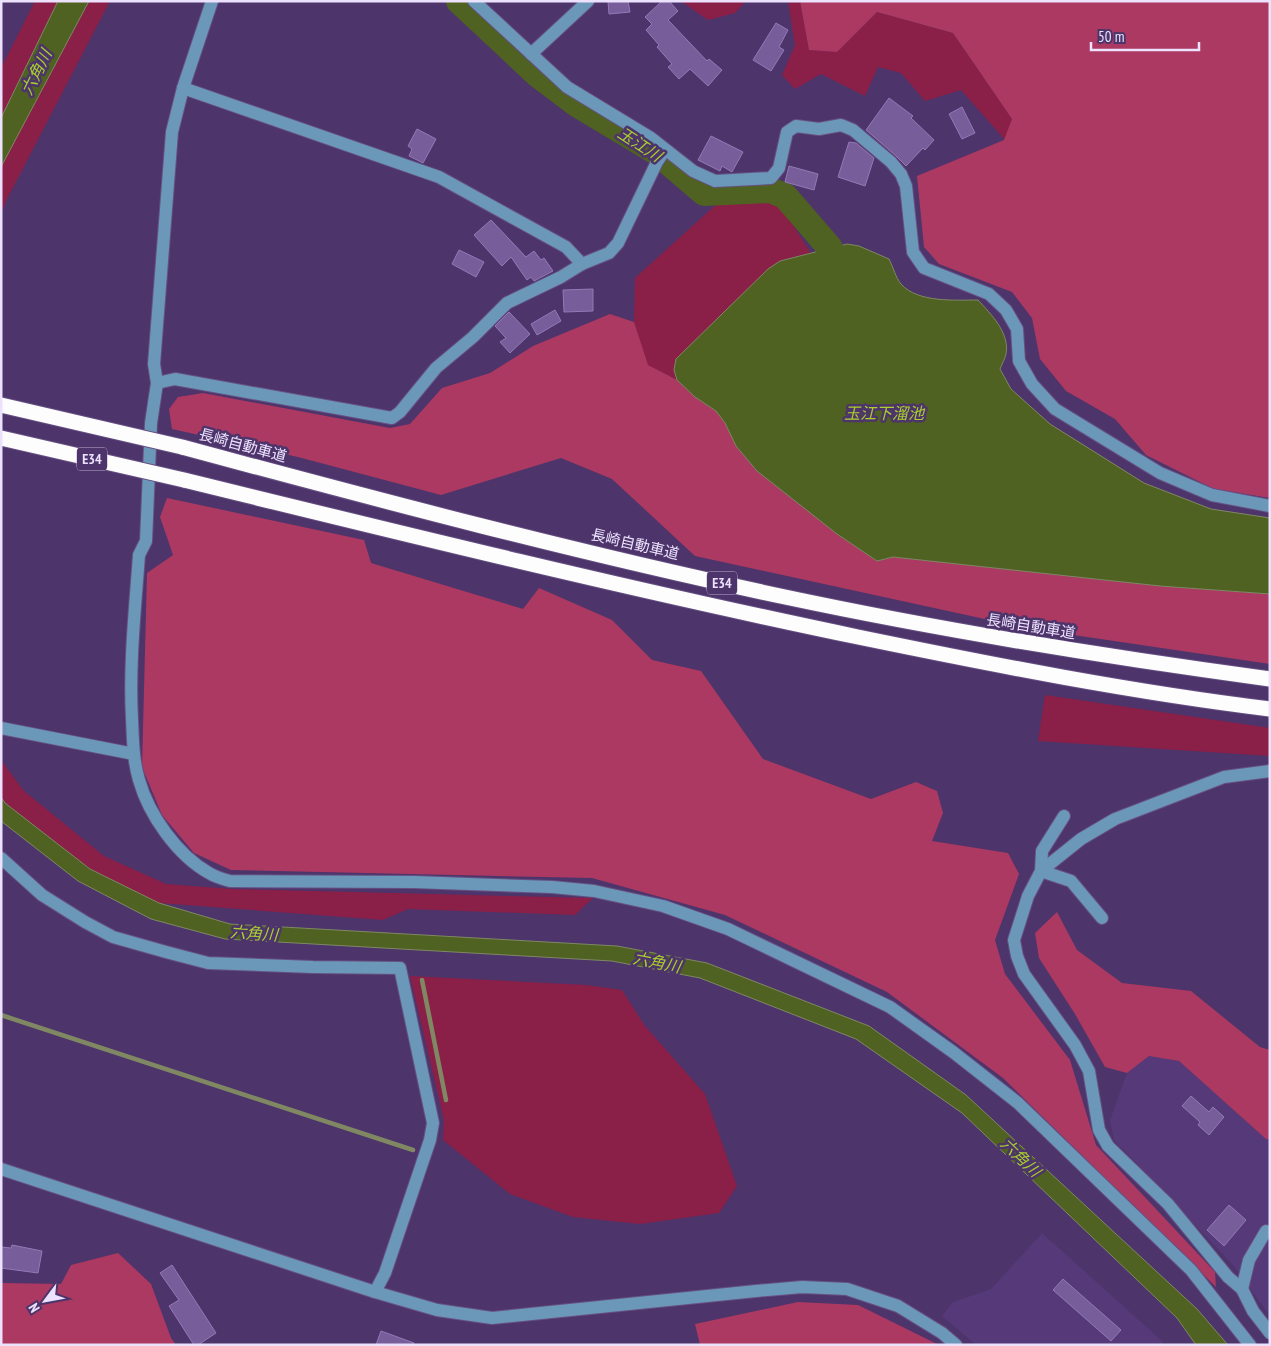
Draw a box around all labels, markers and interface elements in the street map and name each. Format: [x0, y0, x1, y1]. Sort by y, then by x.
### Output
scale bar [1091, 20, 1198, 52]
text: 50 m [1098, 27, 1124, 46]
water label: 六角川 [16, 44, 56, 98]
water label: 玉江川 [614, 123, 667, 167]
water label: 玉江下溜池 [844, 403, 926, 423]
street label: 長崎自動車道 [197, 424, 289, 466]
road number: E34 [77, 448, 107, 470]
street label: 長崎自動車道 [589, 525, 681, 563]
road number: E34 [707, 572, 737, 594]
street label: 長崎自動車道 [985, 610, 1077, 642]
water label: 六角川 [229, 921, 281, 945]
water label: 六角川 [632, 948, 684, 977]
water label: 六角川 [997, 1133, 1047, 1182]
north arrow [20, 1276, 70, 1326]
text: N [24, 1300, 44, 1316]

